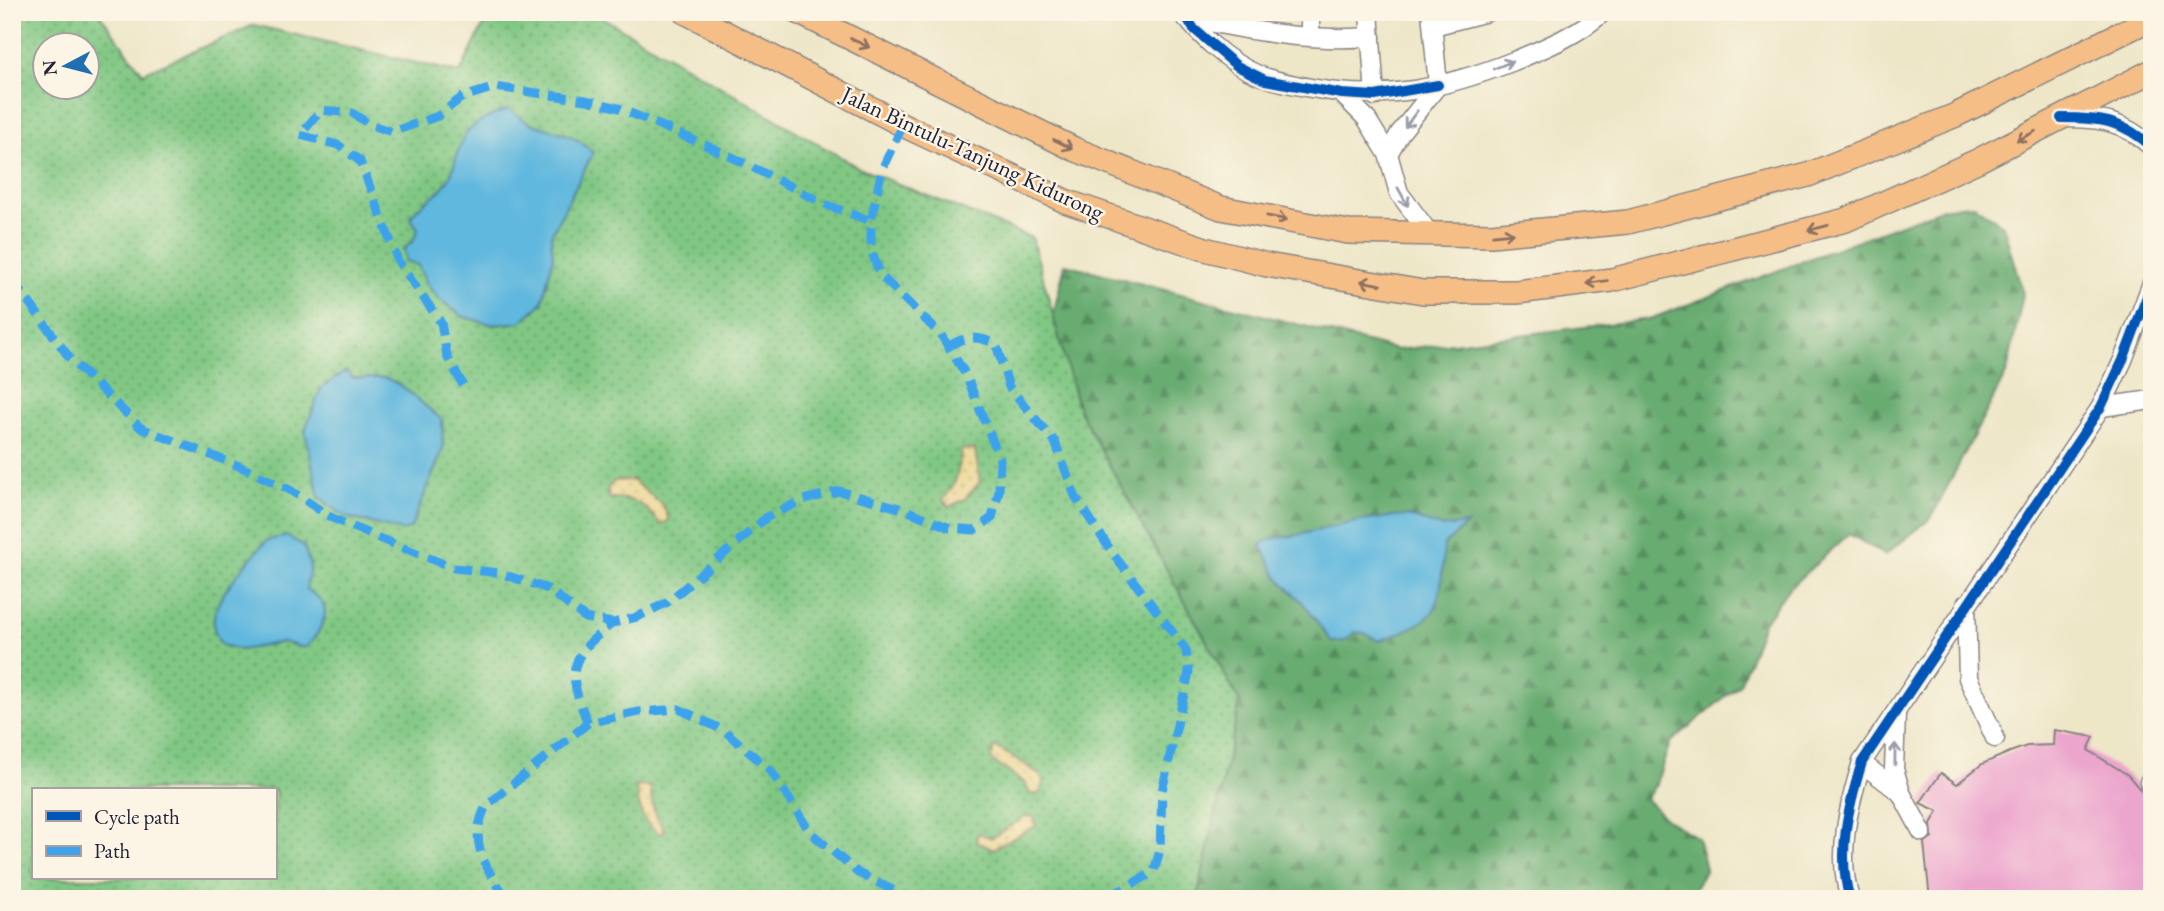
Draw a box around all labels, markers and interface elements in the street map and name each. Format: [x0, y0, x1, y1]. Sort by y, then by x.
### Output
north arrow [32, 32, 102, 102]
one-way arrow [849, 36, 870, 50]
text: N [36, 58, 63, 77]
one-way arrow [1492, 58, 1514, 71]
street label: Jalan Bintulu-Tanjung Kidurong [835, 78, 1110, 228]
one-way arrow [1404, 109, 1419, 127]
one-way arrow [2016, 130, 2037, 144]
one-way arrow [1052, 137, 1073, 151]
one-way arrow [1396, 186, 1410, 206]
one-way arrow [1265, 212, 1288, 226]
one-way arrow [1807, 222, 1830, 235]
one-way arrow [1492, 227, 1514, 240]
one-way arrow [1586, 275, 1609, 288]
one-way arrow [1360, 276, 1383, 289]
one-way arrow [1888, 743, 1901, 766]
legend [32, 788, 276, 880]
text: Cycle path [94, 803, 180, 830]
text: Path [94, 837, 131, 864]

